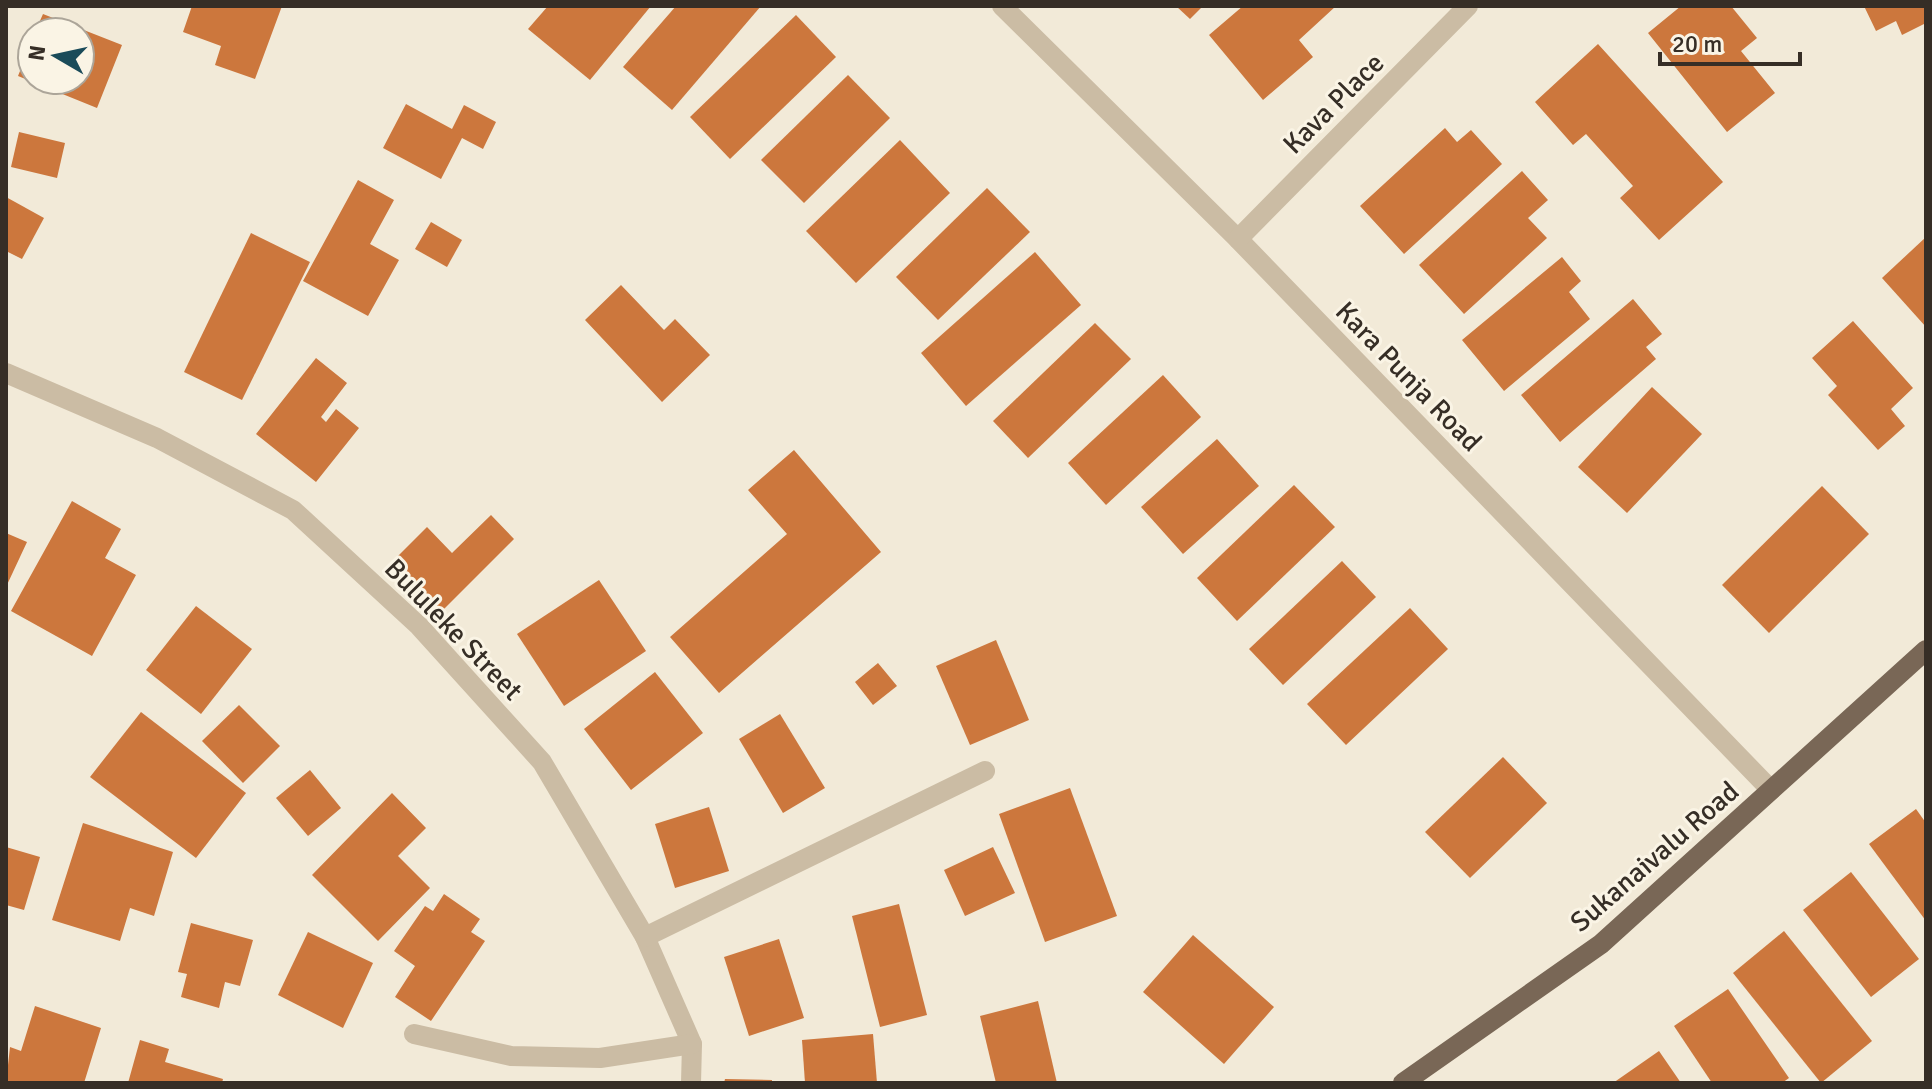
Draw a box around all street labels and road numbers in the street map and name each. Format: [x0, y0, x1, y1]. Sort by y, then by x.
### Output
street label: Kava Place [1276, 46, 1391, 161]
street label: Kara Punja Road [1328, 295, 1488, 459]
street label: Bululeke Street [377, 552, 530, 708]
street label: Sukanaivalu Road [1563, 774, 1746, 939]

